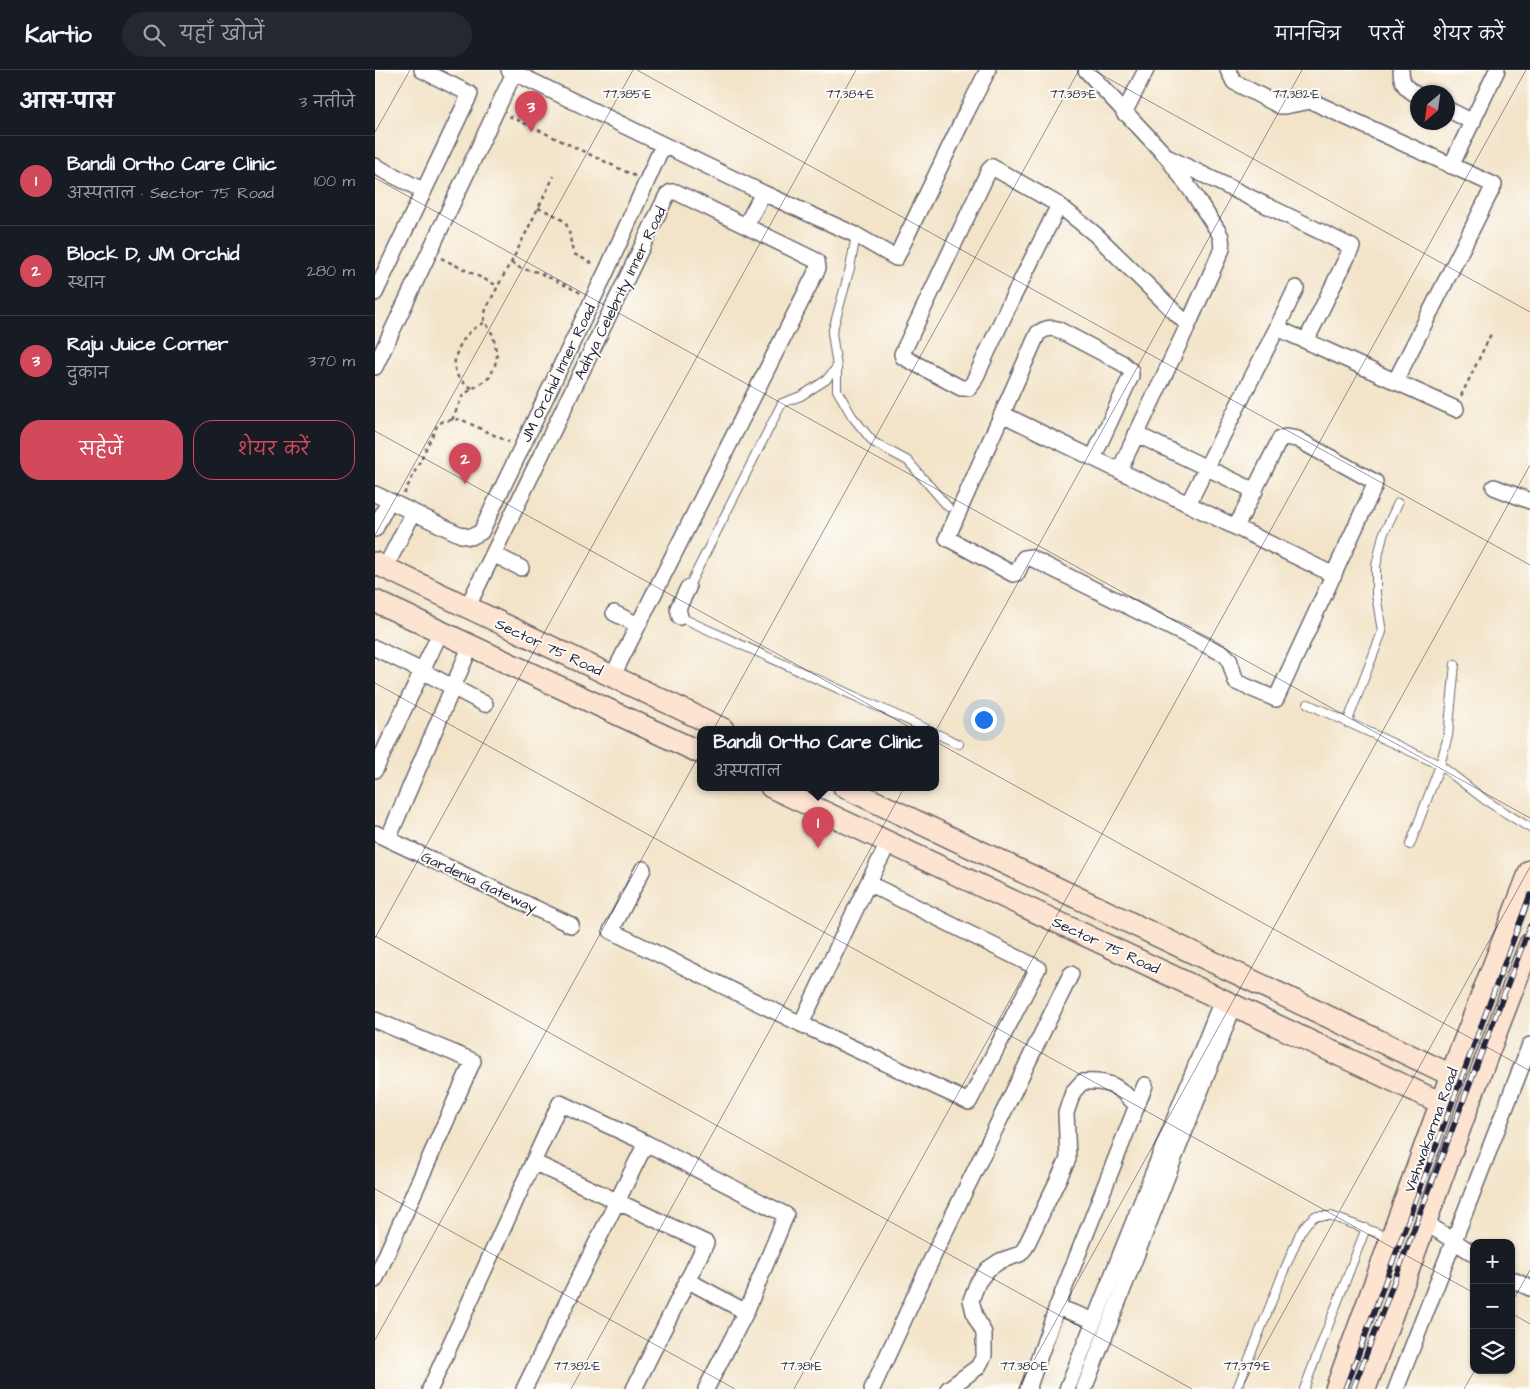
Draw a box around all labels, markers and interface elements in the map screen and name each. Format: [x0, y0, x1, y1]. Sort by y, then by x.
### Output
search box [122, 12, 472, 57]
text: Kartio [25, 18, 92, 52]
icon: search [140, 21, 168, 49]
text: यहाँ खोजें [180, 21, 264, 48]
text: मानचित्र [1275, 22, 1341, 47]
text: परतें [1369, 22, 1404, 47]
text: शेयर करें [1432, 22, 1505, 47]
north arrow [1410, 85, 1455, 130]
text: 77.385°E [603, 86, 651, 103]
text: 77.384°E [826, 86, 874, 103]
text: 77.383°E [1050, 86, 1096, 103]
text: 77.382°E [1273, 86, 1319, 103]
text: आस-पास [20, 87, 114, 116]
text: 3 नतीजे [299, 91, 355, 113]
pin: 3 [515, 91, 547, 132]
text: Bandil Ortho Care Clinic [67, 151, 277, 178]
text: 1 [35, 170, 37, 192]
text: 100 m [314, 170, 355, 192]
text: अस्पताल · Sector 75 Road [67, 182, 274, 204]
street label: Aditya Celebrity Inner Road [569, 203, 673, 384]
text: Block D, JM Orchid [67, 241, 239, 268]
text: 2 [31, 260, 41, 282]
text: 280 m [307, 260, 355, 282]
text: स्थान [67, 272, 105, 294]
street label: JM Orchid Inner Road [516, 300, 601, 446]
text: Raju Juice Corner [67, 331, 228, 358]
text: 3 [32, 350, 40, 372]
text: 370 m [308, 350, 355, 372]
text: दुकान [67, 362, 109, 384]
button: सहेजें [20, 420, 183, 480]
button: शेयर करें [193, 420, 355, 480]
pin: 2 [449, 443, 481, 484]
street label: Sector 75 Road [492, 613, 606, 682]
your location [971, 707, 997, 733]
popup [697, 726, 939, 791]
text: Bandil Ortho Care Clinic [713, 729, 923, 756]
text: अस्पताल [713, 760, 781, 782]
pin: 1 [802, 807, 834, 848]
street label: Gardenia Gateway [417, 846, 540, 919]
street label: Sector 75 Road [1049, 911, 1163, 980]
street label: Vishwakarma Road [1399, 1065, 1464, 1195]
map controls [1470, 1239, 1515, 1374]
button: + [1470, 1239, 1515, 1284]
button: − [1470, 1284, 1515, 1329]
button: layers [1470, 1329, 1515, 1374]
text: 77.382°E [554, 1358, 600, 1375]
text: 77.381°E [780, 1358, 822, 1375]
text: 77.380°E [1000, 1358, 1048, 1375]
text: 77.379°E [1224, 1358, 1270, 1375]

